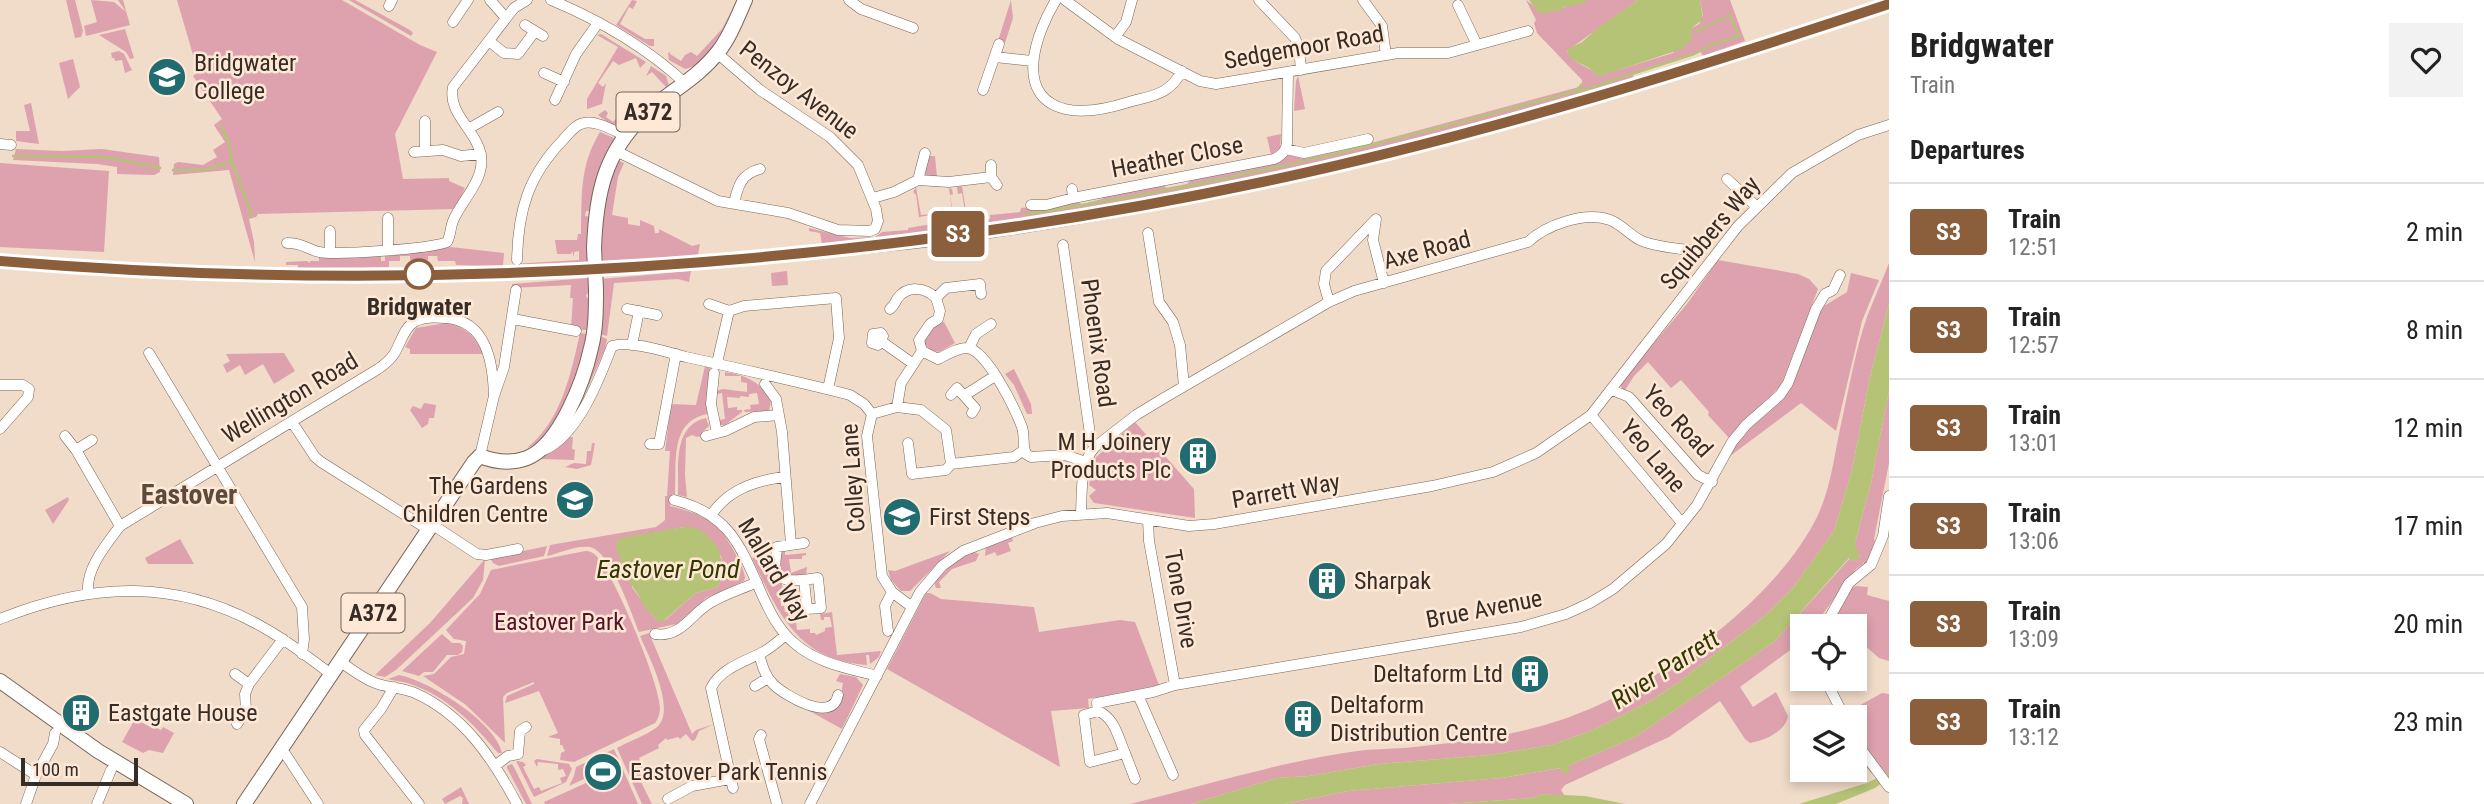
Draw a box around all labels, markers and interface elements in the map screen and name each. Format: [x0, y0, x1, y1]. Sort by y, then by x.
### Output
street label: Sedgemoor Road [1222, 19, 1386, 75]
button: heart [2389, 23, 2463, 97]
text: Bridgwater [1910, 26, 2054, 65]
street label: Penzoy Avenue [734, 35, 864, 145]
place label: Bridgwater College [194, 49, 296, 105]
school or university icon: Bridgwater College [146, 56, 188, 98]
text: Train [1910, 72, 1955, 99]
road number: A372 [616, 92, 680, 132]
street label: Heather Close [1109, 130, 1245, 184]
text: Departures [1910, 135, 2025, 165]
street label: Squibbers Way [1654, 171, 1766, 295]
text: Train [2008, 204, 2061, 234]
line badge: S3 [926, 211, 990, 257]
text: 2 min [2406, 217, 2463, 247]
text: S3 [1936, 218, 1961, 246]
text: S3 [945, 220, 971, 248]
street label: Axe Road [1380, 225, 1474, 275]
text: 12:51 [2008, 234, 2059, 261]
marker: Bridgwater [404, 259, 434, 289]
street label: Phoenix Road [1075, 277, 1121, 409]
place label: Bridgwater [367, 293, 471, 321]
text: Train [2008, 302, 2061, 332]
text: 8 min [2406, 315, 2463, 345]
text: S3 [1936, 316, 1961, 344]
text: 12:57 [2008, 332, 2059, 359]
street label: Wellington Road [217, 346, 363, 450]
street label: Yeo Road [1637, 379, 1719, 463]
text: Train [2008, 400, 2061, 430]
text: 12 min [2393, 413, 2463, 443]
street label: Yeo Lane [1614, 414, 1692, 498]
text: S3 [1936, 414, 1961, 442]
street label: Colley Lane [835, 423, 871, 533]
place label: M H Joinery Products Plc [1051, 428, 1171, 484]
text: 13:01 [2008, 430, 2059, 457]
building icon: M H Joinery Products Plc [1177, 435, 1219, 477]
street label: Parrett Way [1230, 468, 1342, 514]
place label: The Gardens Children Centre [402, 472, 548, 528]
district label: Eastover [141, 478, 237, 511]
school or university icon: The Gardens Children Centre [554, 479, 596, 521]
school or university icon: First Steps [881, 496, 923, 538]
text: Train [2008, 498, 2061, 528]
place label: First Steps [929, 503, 1031, 531]
text: 17 min [2393, 511, 2463, 541]
text: S3 [1936, 512, 1961, 540]
street label: Mallard Way [732, 513, 816, 627]
text: 13:06 [2008, 528, 2059, 555]
street label: Tone Drive [1159, 547, 1203, 651]
water label: Eastover Pond [596, 554, 740, 584]
building icon: Sharpak [1306, 560, 1348, 602]
place label: Sharpak [1354, 567, 1431, 595]
street label: Brue Avenue [1423, 584, 1545, 634]
road number: A372 [342, 594, 404, 632]
text: Train [2008, 596, 2061, 626]
park label: Eastover Park [494, 608, 624, 636]
text: 20 min [2393, 609, 2463, 639]
text: S3 [1936, 610, 1961, 638]
map controls [1790, 614, 1867, 782]
button: locate [1790, 614, 1867, 691]
water label: River Parrett [1605, 623, 1725, 715]
text: 13:09 [2008, 626, 2059, 653]
building icon: Deltaform Ltd [1509, 653, 1551, 695]
place label: Deltaform Ltd [1373, 660, 1503, 688]
place label: Deltaform Distribution Centre [1330, 691, 1507, 747]
building icon: Eastgate House [60, 692, 102, 734]
text: Train [2008, 694, 2061, 724]
building icon: Deltaform Distribution Centre [1282, 698, 1324, 740]
place label: Eastgate House [108, 699, 257, 727]
button: layers [1790, 705, 1867, 782]
text: 23 min [2393, 707, 2463, 737]
text: S3 [1936, 708, 1961, 736]
text: 13:12 [2008, 724, 2059, 751]
sports icon: Eastover Park Tennis [582, 751, 624, 793]
scale bar [21, 755, 138, 787]
text: 100 m [32, 758, 79, 781]
place label: Eastover Park Tennis [630, 758, 827, 786]

